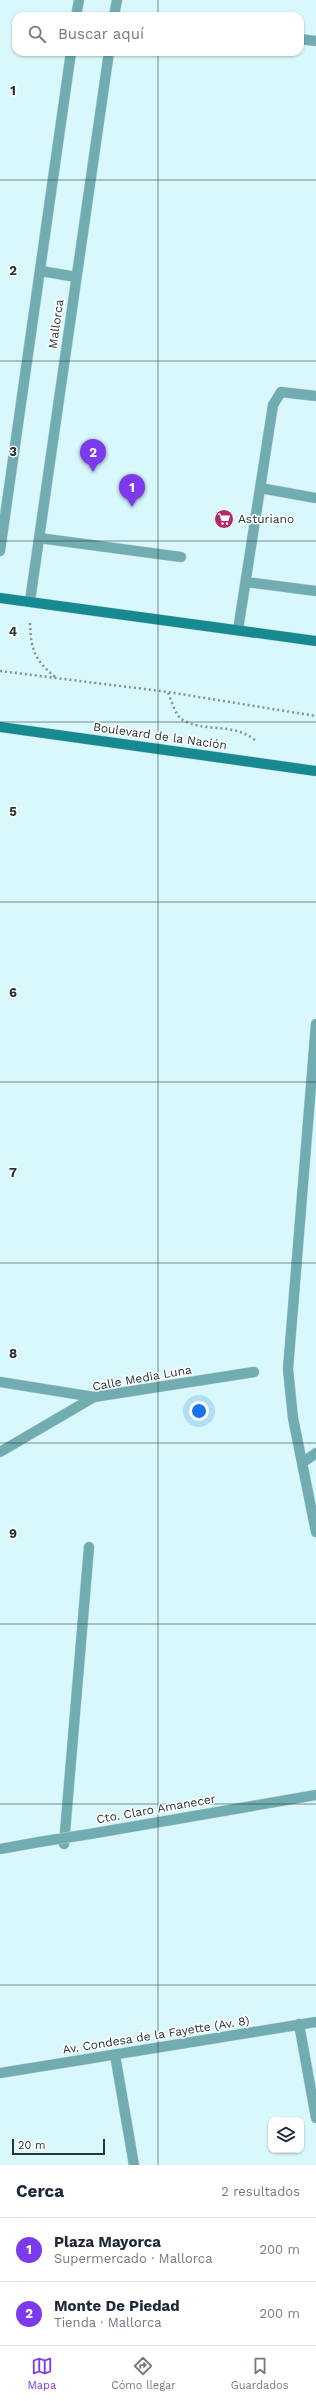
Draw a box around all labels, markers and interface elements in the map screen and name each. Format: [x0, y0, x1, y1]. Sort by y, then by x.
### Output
search box [12, 12, 304, 56]
icon: search [26, 23, 48, 45]
text: Buscar aquí [58, 25, 144, 43]
text: 1 [10, 83, 16, 98]
text: 2 [9, 263, 17, 278]
street label: Mallorca [46, 298, 66, 350]
pin: 2 [80, 439, 106, 472]
text: 3 [9, 444, 17, 459]
pin: 1 [119, 474, 145, 507]
supermarket icon: Asturiano [213, 508, 235, 530]
place label: Asturiano [238, 512, 294, 526]
text: 4 [9, 624, 18, 639]
street label: Boulevard de la Nación [92, 720, 228, 752]
text: 5 [9, 804, 17, 819]
text: 6 [9, 985, 17, 1000]
text: 7 [9, 1165, 17, 1180]
text: 8 [9, 1346, 17, 1361]
street label: Calle Media Luna [91, 1362, 193, 1394]
your location [189, 1401, 209, 1421]
text: 9 [9, 1526, 17, 1541]
street label: Cto. Claro Amanecer [95, 1792, 217, 1826]
street label: Av. Condesa de la Fayette (Av. 8) [62, 2013, 250, 2057]
map controls [268, 2117, 304, 2153]
button: layers [268, 2117, 304, 2153]
scale bar [12, 2137, 105, 2156]
text: 20 m [18, 2139, 46, 2152]
text: Cerca [16, 2181, 64, 2201]
text: 2 resultados [221, 2184, 300, 2199]
text: Plaza Mayorca [54, 2233, 161, 2251]
text: 1 [26, 2242, 32, 2257]
text: 200 m [259, 2242, 300, 2257]
text: Supermercado · Mallorca [54, 2251, 213, 2266]
text: Monte De Piedad [54, 2297, 180, 2315]
text: 2 [25, 2306, 33, 2321]
text: 200 m [259, 2306, 300, 2321]
text: Tienda · Mallorca [54, 2315, 162, 2330]
tab: Mapa [27, 2355, 56, 2392]
tab: Cómo llegar [111, 2355, 176, 2392]
tab: Guardados [231, 2355, 288, 2392]

